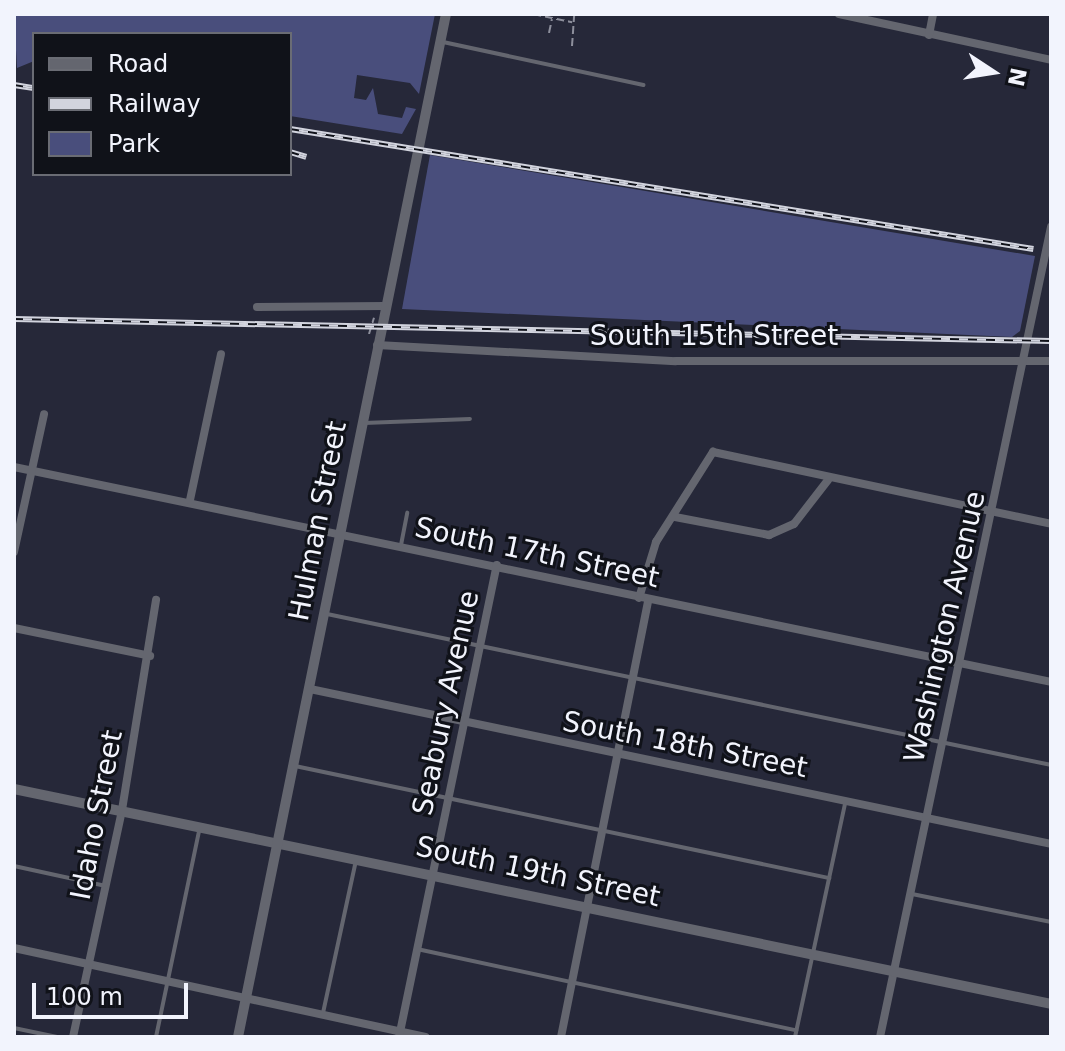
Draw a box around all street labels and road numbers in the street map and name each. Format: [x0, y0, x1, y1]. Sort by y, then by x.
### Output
street label: South 15th Street [590, 319, 838, 353]
street label: Hulman Street [282, 418, 354, 624]
street label: Washington Avenue [897, 488, 993, 766]
street label: South 17th Street [412, 511, 662, 595]
street label: Seabury Avenue [406, 588, 486, 818]
street label: South 18th Street [560, 705, 810, 785]
street label: Idaho Street [64, 727, 130, 903]
street label: South 19th Street [413, 830, 663, 914]

